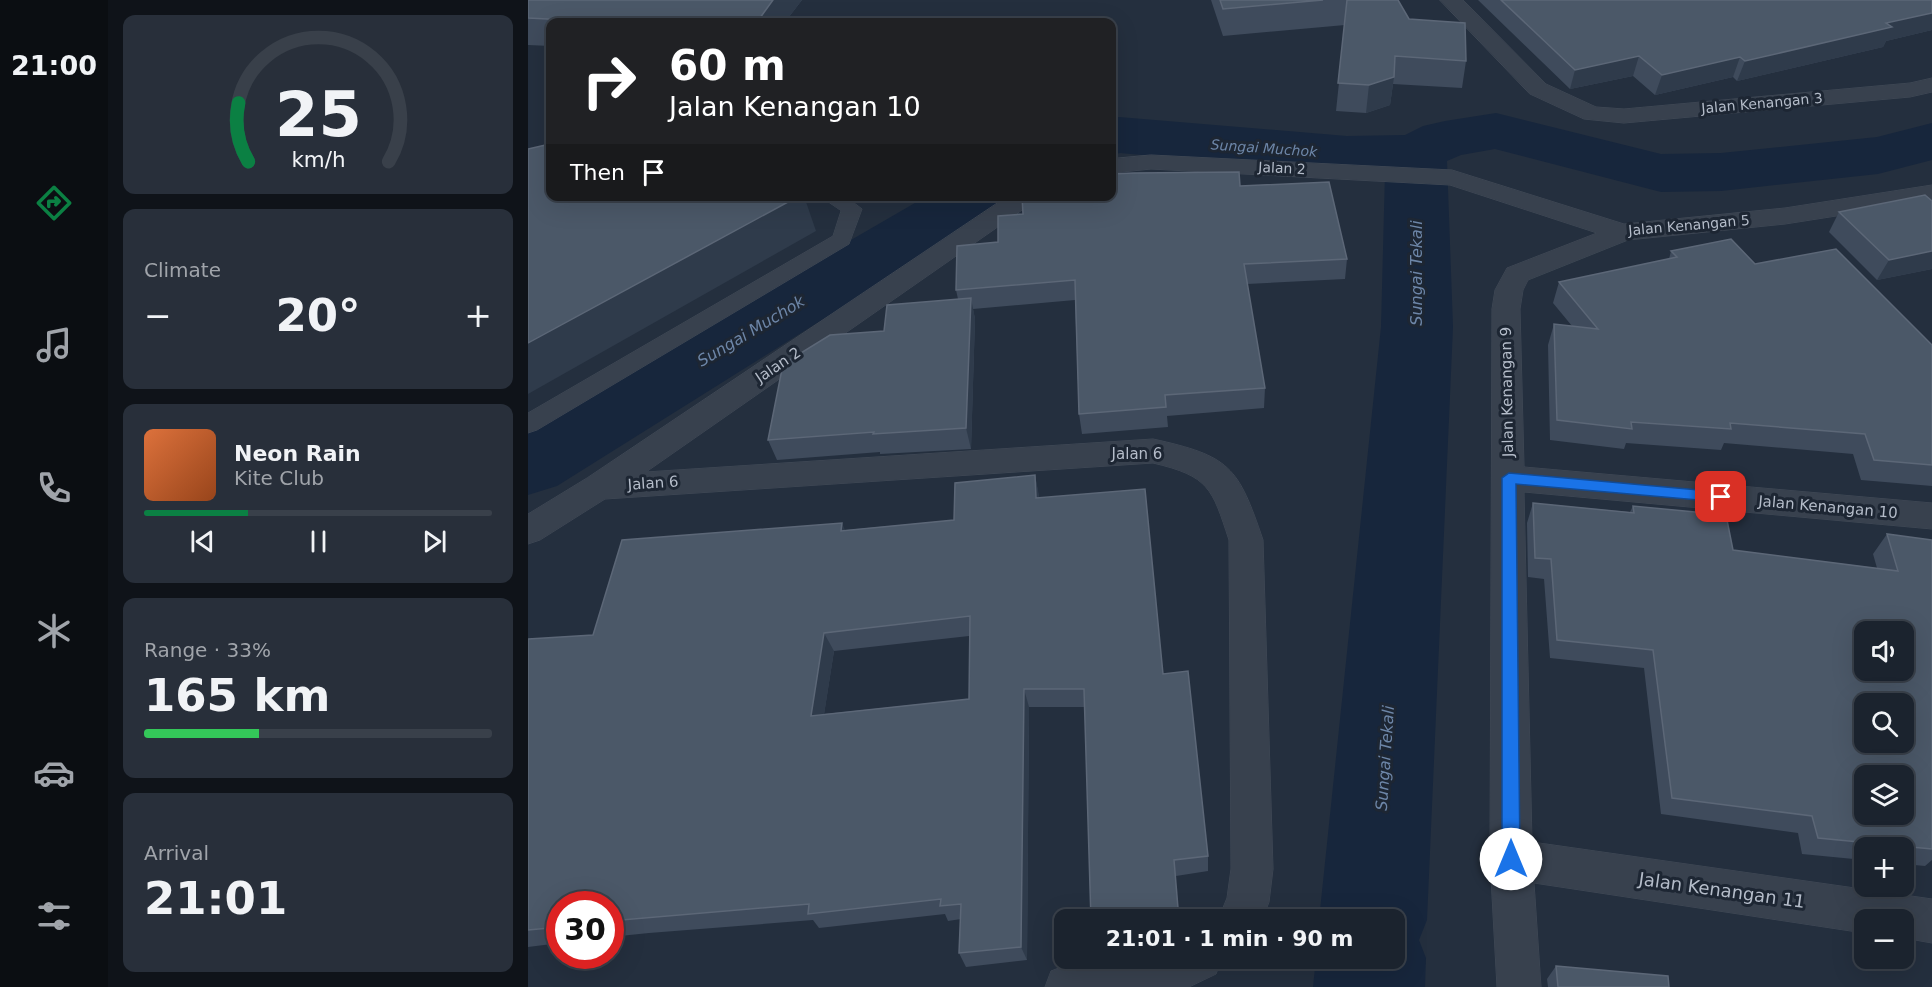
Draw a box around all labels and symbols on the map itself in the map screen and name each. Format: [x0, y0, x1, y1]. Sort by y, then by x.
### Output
street label: Jalan Kenangan 3 [1700, 90, 1823, 116]
water label: Sungai Muchok [1210, 136, 1319, 160]
street label: Jalan 2 [1257, 159, 1306, 177]
street label: Jalan Kenangan 5 [1627, 212, 1750, 238]
water label: Sungai Tekali [1407, 220, 1426, 326]
water label: Sungai Muchok [694, 291, 809, 371]
street label: Jalan Kenangan 9 [1497, 327, 1517, 458]
street label: Jalan 2 [751, 343, 804, 387]
street label: Jalan 6 [1111, 445, 1162, 463]
pin [1695, 471, 1746, 522]
street label: Jalan 6 [626, 472, 679, 494]
street label: Jalan Kenangan 10 [1757, 492, 1898, 522]
water label: Sungai Tekali [1372, 704, 1398, 811]
position arrow [1479, 827, 1543, 891]
street label: Jalan Kenangan 11 [1636, 868, 1807, 912]
speed limit sign: 30 [546, 891, 624, 969]

